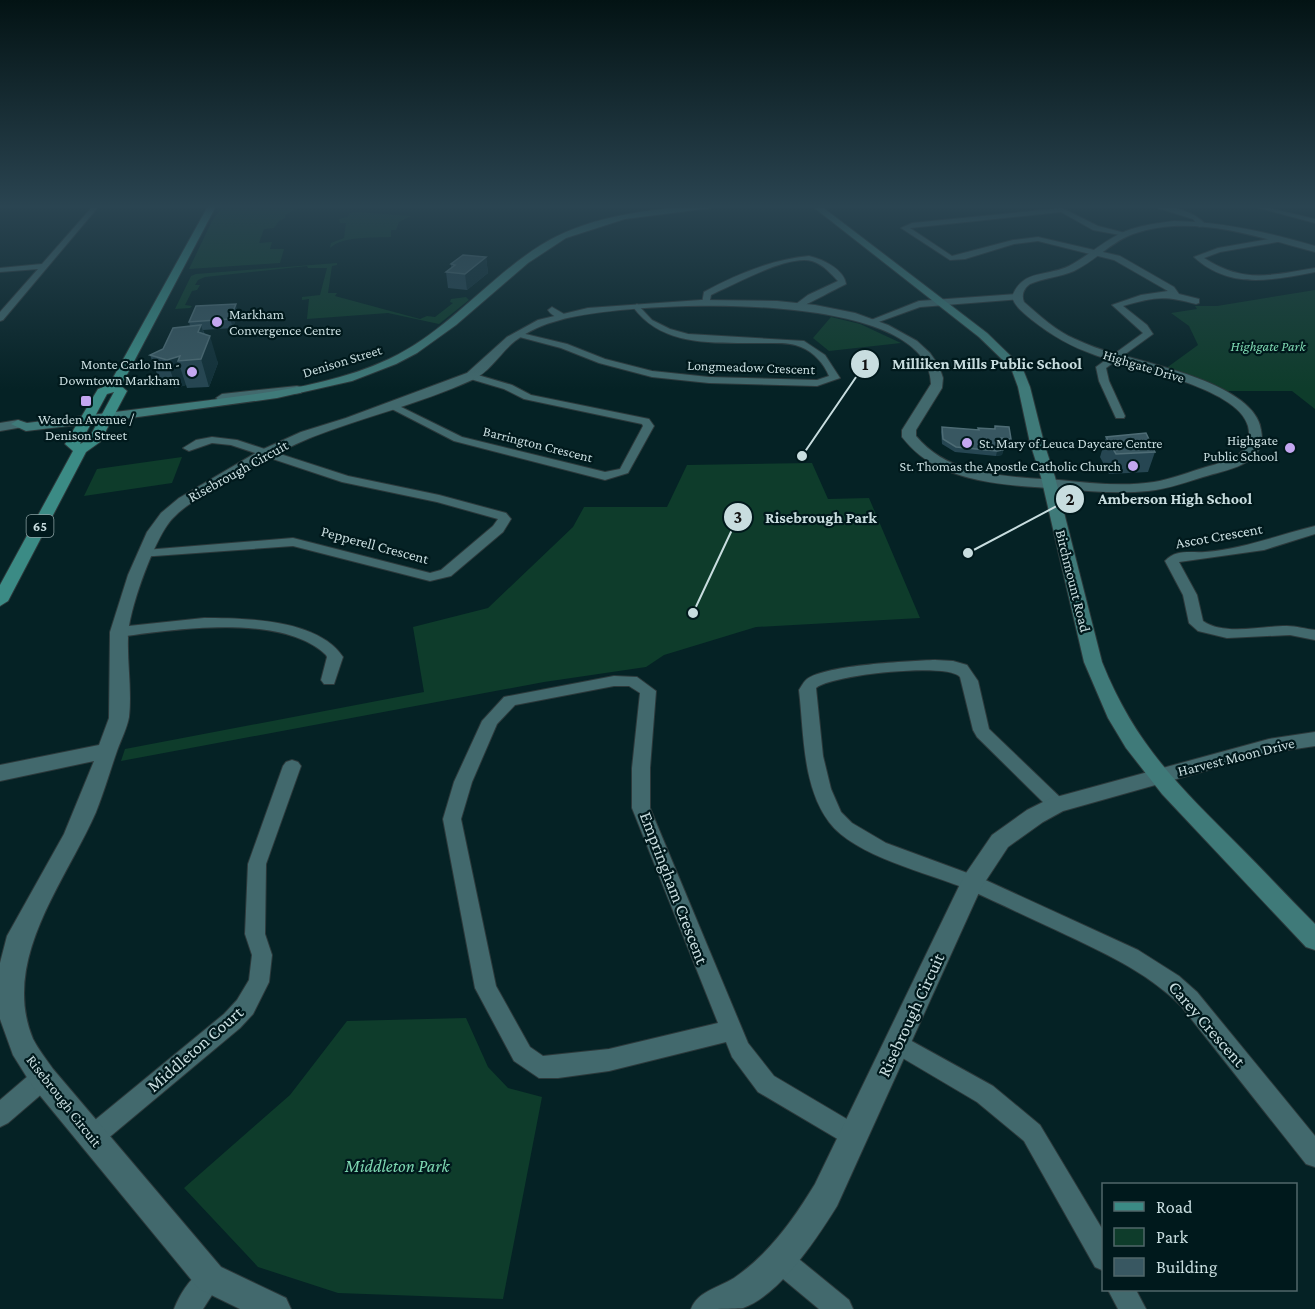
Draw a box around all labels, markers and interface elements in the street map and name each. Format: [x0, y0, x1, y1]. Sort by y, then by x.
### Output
place label: Markham Convergence Centre [229, 306, 341, 338]
marker: Markham Convergence Centre [210, 315, 224, 329]
park label: Highgate Park [1230, 338, 1306, 354]
street label: Denison Street [300, 341, 384, 381]
street label: Highgate Drive [1101, 346, 1187, 386]
callout: Milliken Mills Public School [850, 347, 1094, 381]
text: 1 [862, 354, 869, 374]
text: Milliken Mills Public School [892, 355, 1082, 372]
place label: Monte Carlo Inn - Downtown Markham [59, 356, 180, 388]
street label: Longmeadow Crescent [687, 357, 816, 377]
marker: Monte Carlo Inn - Downtown Markham [185, 365, 199, 379]
marker: Warden Avenue / Denison Street [79, 394, 93, 408]
place label: Warden Avenue / Denison Street [38, 411, 135, 443]
street label: Barrington Crescent [482, 423, 595, 465]
place label: Highgate Public School [1203, 432, 1278, 464]
place label: St. Mary of Leuca Daycare Centre [979, 435, 1163, 451]
street label: Risebrough Circuit [185, 436, 292, 506]
marker: St. Mary of Leuca Daycare Centre [960, 436, 974, 450]
marker: Highgate Public School [1283, 441, 1297, 455]
place label: St. Thomas the Apostle Catholic Church [900, 458, 1121, 474]
marker: St. Thomas the Apostle Catholic Church [1126, 459, 1140, 473]
callout: Amberson High School [1055, 482, 1264, 516]
text: 2 [1065, 489, 1075, 509]
text: Amberson High School [1097, 490, 1252, 507]
callout: Risebrough Park [723, 500, 889, 534]
text: 3 [734, 507, 742, 527]
text: Risebrough Park [765, 509, 877, 526]
road number: 65 [26, 515, 54, 537]
street label: Ascot Crescent [1174, 520, 1265, 552]
street label: Pepperell Crescent [319, 523, 431, 568]
street label: Birchmount Road [1053, 528, 1093, 634]
street label: Harvest Moon Drive [1176, 735, 1297, 779]
street label: Empringham Crescent [636, 809, 713, 968]
street label: Risebrough Circuit [874, 949, 949, 1080]
street label: Carey Crescent [1164, 977, 1250, 1072]
street label: Middleton Court [143, 1001, 248, 1096]
street label: Risebrough Circuit [23, 1052, 105, 1151]
park label: Middleton Park [344, 1156, 450, 1176]
legend [1102, 1183, 1297, 1291]
text: Road [1156, 1197, 1193, 1217]
text: Park [1156, 1227, 1188, 1247]
text: Building [1156, 1257, 1218, 1277]

